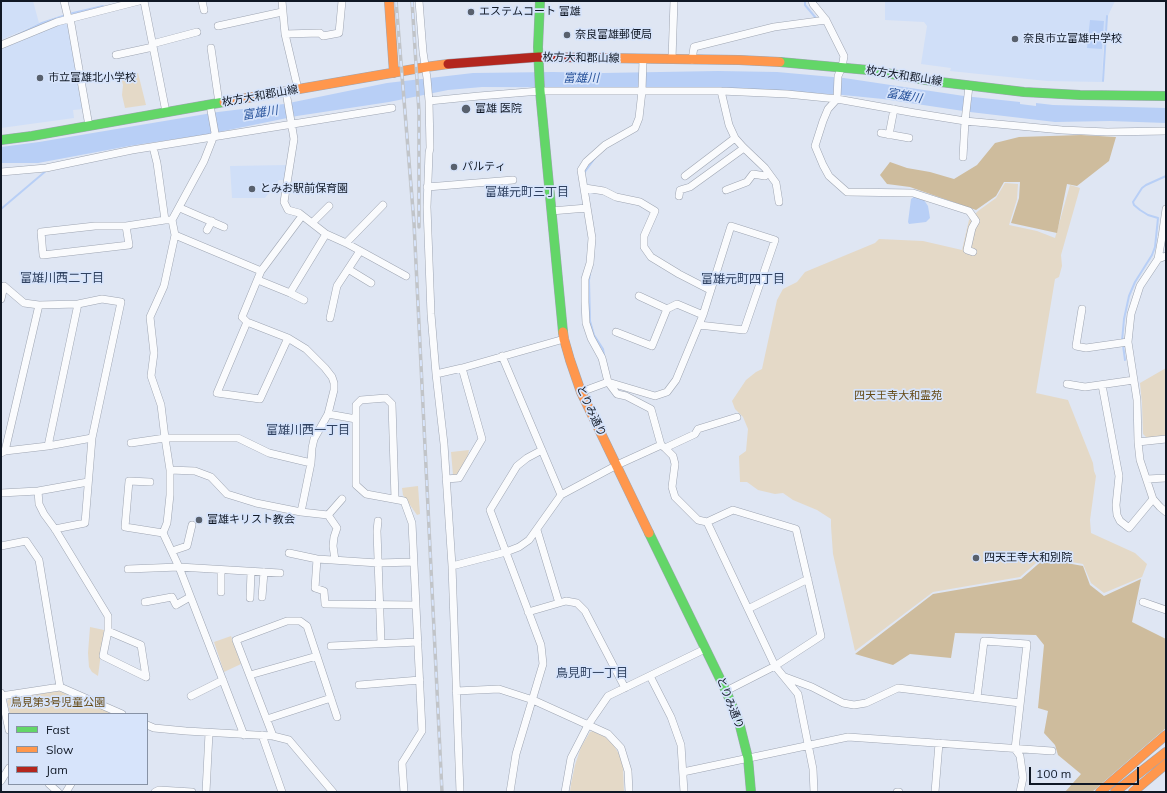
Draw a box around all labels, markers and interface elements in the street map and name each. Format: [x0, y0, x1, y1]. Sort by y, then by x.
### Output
place label: エステムコート 富雄 [479, 5, 581, 19]
marker: エステムコート 富雄 [466, 7, 476, 17]
place label: 奈良富雄郵便局 [575, 28, 652, 42]
marker: 奈良富雄郵便局 [562, 30, 572, 40]
place label: 奈良市立富雄中学校 [1023, 32, 1122, 46]
marker: 奈良市立富雄中学校 [1010, 34, 1020, 44]
street label: 枚方大和郡山線 [542, 51, 620, 65]
street label: 枚方大和郡山線 [865, 63, 943, 89]
place label: 市立富雄北小学校 [48, 71, 136, 85]
water label: 富雄川 [563, 71, 599, 85]
marker: 市立富雄北小学校 [35, 73, 45, 83]
street label: 枚方大和郡山線 [221, 83, 299, 109]
water label: 富雄川 [885, 86, 923, 106]
place label: 富雄 医院 [475, 102, 522, 116]
water label: 富雄川 [241, 103, 279, 123]
marker: 富雄 医院 [460, 103, 472, 115]
place label: パルティ [462, 160, 506, 174]
marker: パルティ [449, 162, 459, 172]
place label: とみお駅前保育園 [260, 182, 348, 196]
marker: とみお駅前保育園 [247, 184, 257, 194]
district label: 富雄元町三丁目 [485, 185, 569, 199]
district label: 富雄川西二丁目 [20, 271, 104, 285]
district label: 富雄元町四丁目 [701, 272, 785, 286]
street label: とりみ通り [573, 383, 609, 439]
park label: 四天王寺大和霊苑 [854, 389, 942, 403]
district label: 富雄川西一丁目 [266, 423, 350, 437]
place label: 富雄キリスト教会 [207, 513, 295, 527]
marker: 富雄キリスト教会 [194, 515, 204, 525]
place label: 四天王寺大和別院 [984, 551, 1072, 565]
marker: 四天王寺大和別院 [971, 553, 981, 563]
district label: 鳥見町一丁目 [556, 666, 628, 680]
street label: とりみ通り [714, 675, 746, 731]
park label: 鳥見第3号児童公園 [11, 696, 105, 710]
legend [8, 713, 148, 785]
text: Fast [46, 722, 70, 737]
text: Slow [46, 742, 74, 757]
scale bar [1031, 759, 1141, 785]
text: Jam [46, 762, 68, 777]
text: 100 m [1036, 766, 1071, 781]

